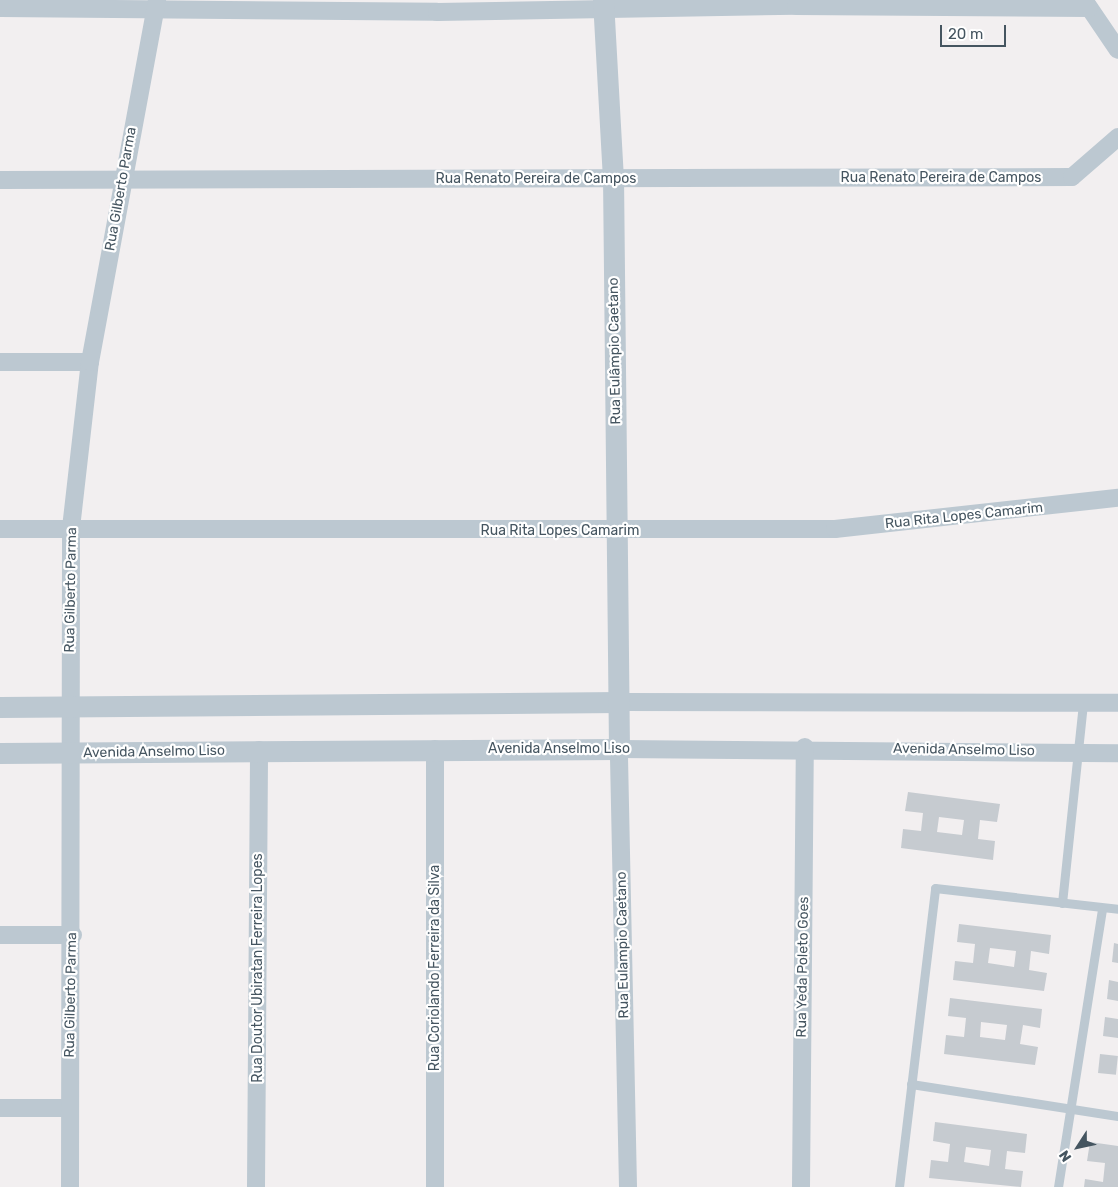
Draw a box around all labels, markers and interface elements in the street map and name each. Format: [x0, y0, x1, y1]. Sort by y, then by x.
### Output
scale bar [943, 15, 1009, 47]
text: 20 m [948, 25, 983, 43]
street label: Rua Gilberto Parma [102, 126, 140, 252]
street label: Rua Renato Pereira de Campos [841, 170, 1041, 186]
street label: Rua Renato Pereira de Campos [436, 171, 636, 187]
street label: Rua Eulâmpio Caetano [605, 277, 625, 425]
street label: Rua Rita Lopes Camarim [884, 499, 1044, 533]
street label: Rua Rita Lopes Camarim [481, 523, 639, 539]
street label: Rua Gilberto Parma [62, 527, 80, 653]
street label: Avenida Anselmo Liso [893, 740, 1035, 760]
street label: Avenida Anselmo Liso [488, 741, 630, 757]
street label: Avenida Anselmo Liso [83, 742, 225, 762]
street label: Rua Doutor Ubiratan Ferreira Lopes [250, 853, 266, 1083]
street label: Rua Coriolando Ferreira da Silva [427, 865, 443, 1071]
street label: Rua Eulampio Caetano [613, 871, 633, 1019]
street label: Rua Yeda Poleto Goes [793, 896, 813, 1038]
street label: Rua Gilberto Parma [62, 932, 80, 1058]
north arrow [1053, 1122, 1103, 1172]
text: N [1055, 1147, 1075, 1165]

